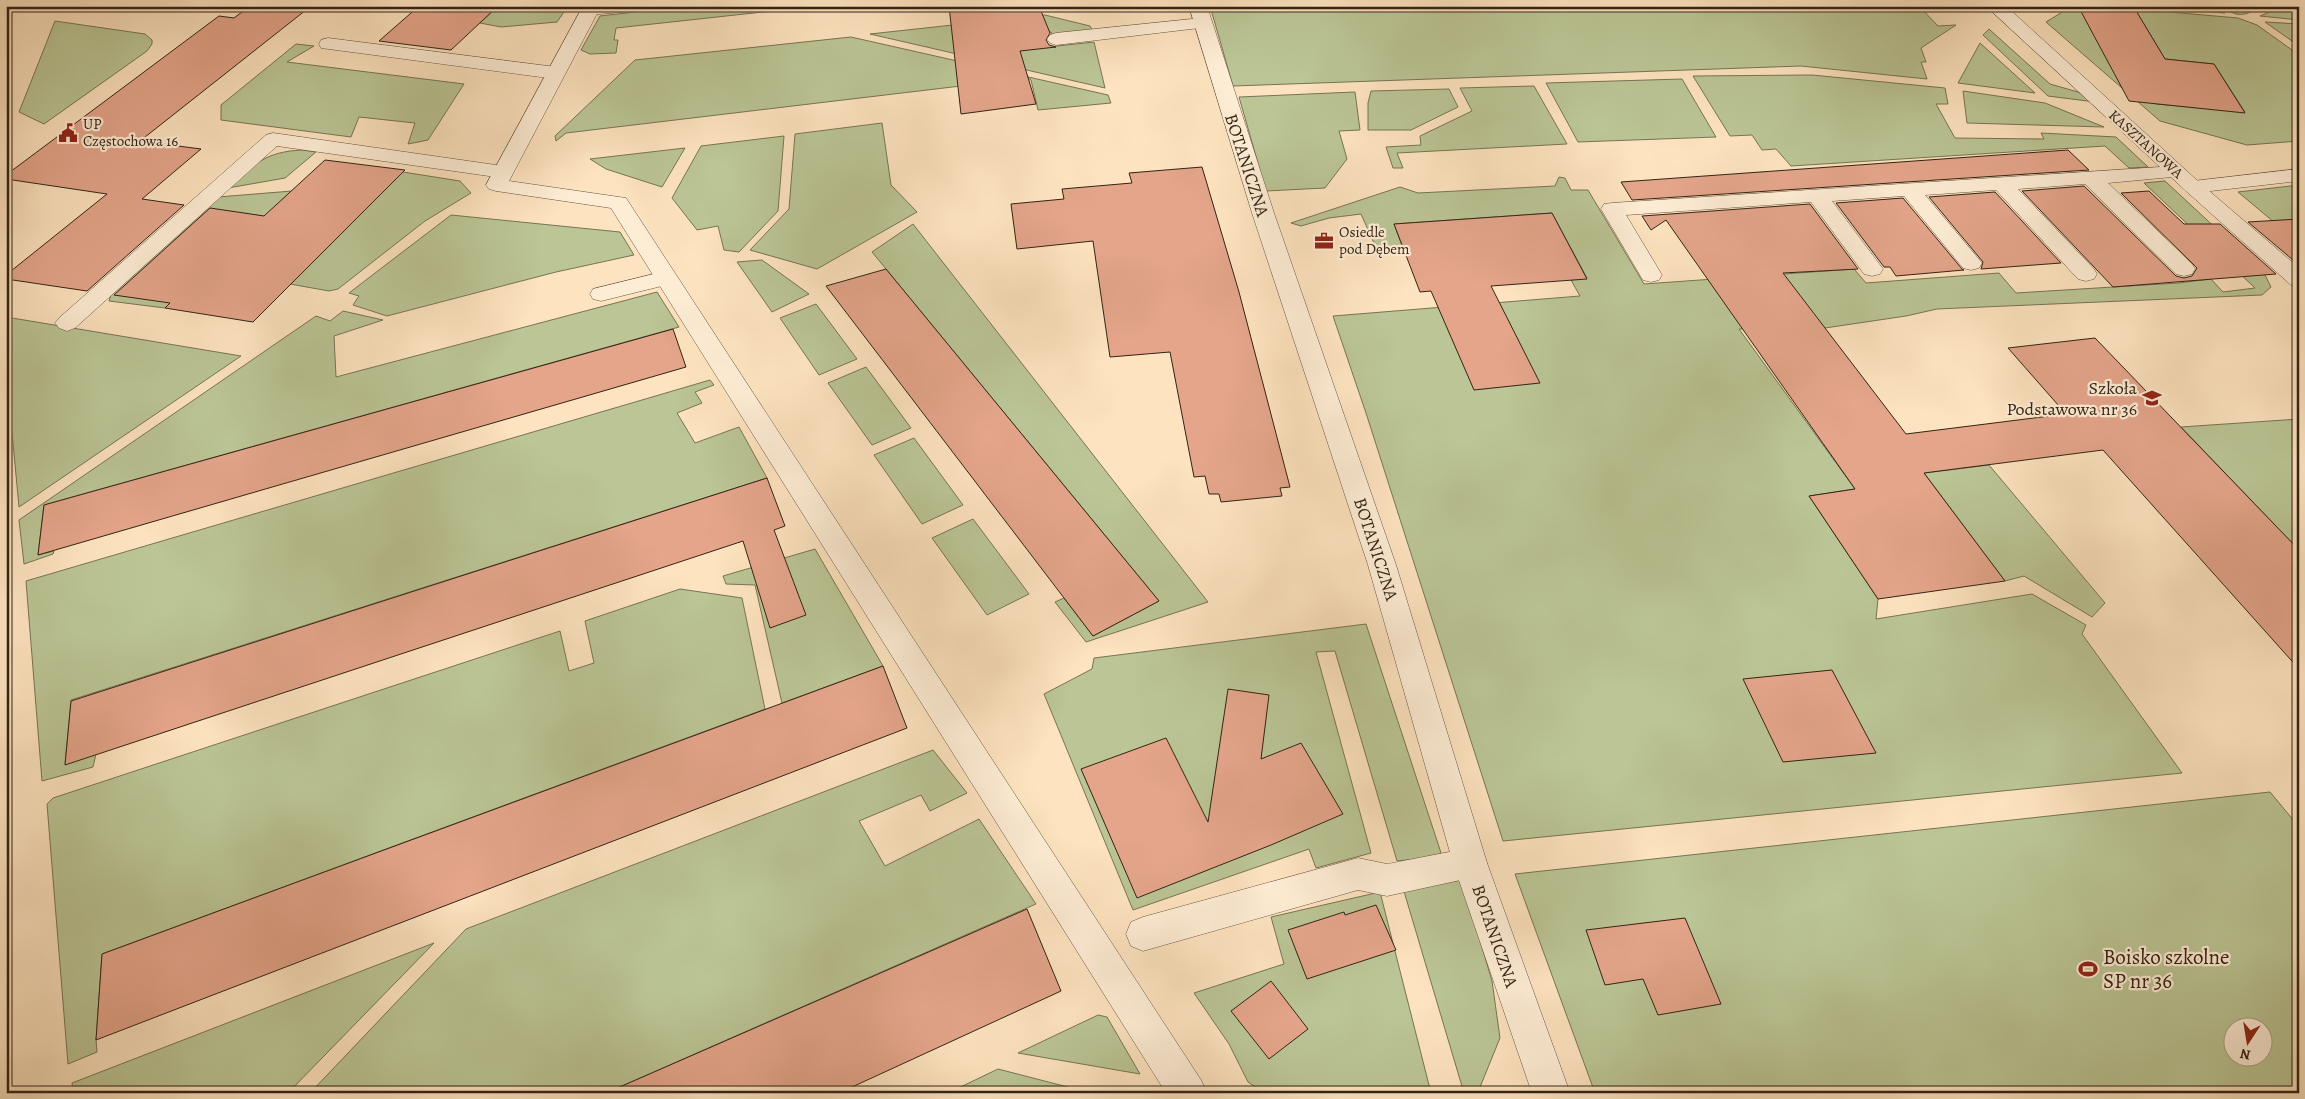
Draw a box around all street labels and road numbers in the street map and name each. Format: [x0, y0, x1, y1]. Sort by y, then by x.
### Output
street label: KASZTANOWA [2104, 105, 2188, 183]
street label: BOTANICZNA [1219, 110, 1275, 220]
street label: BOTANICZNA [1348, 494, 1404, 604]
street label: BOTANICZNA [1466, 881, 1524, 991]

